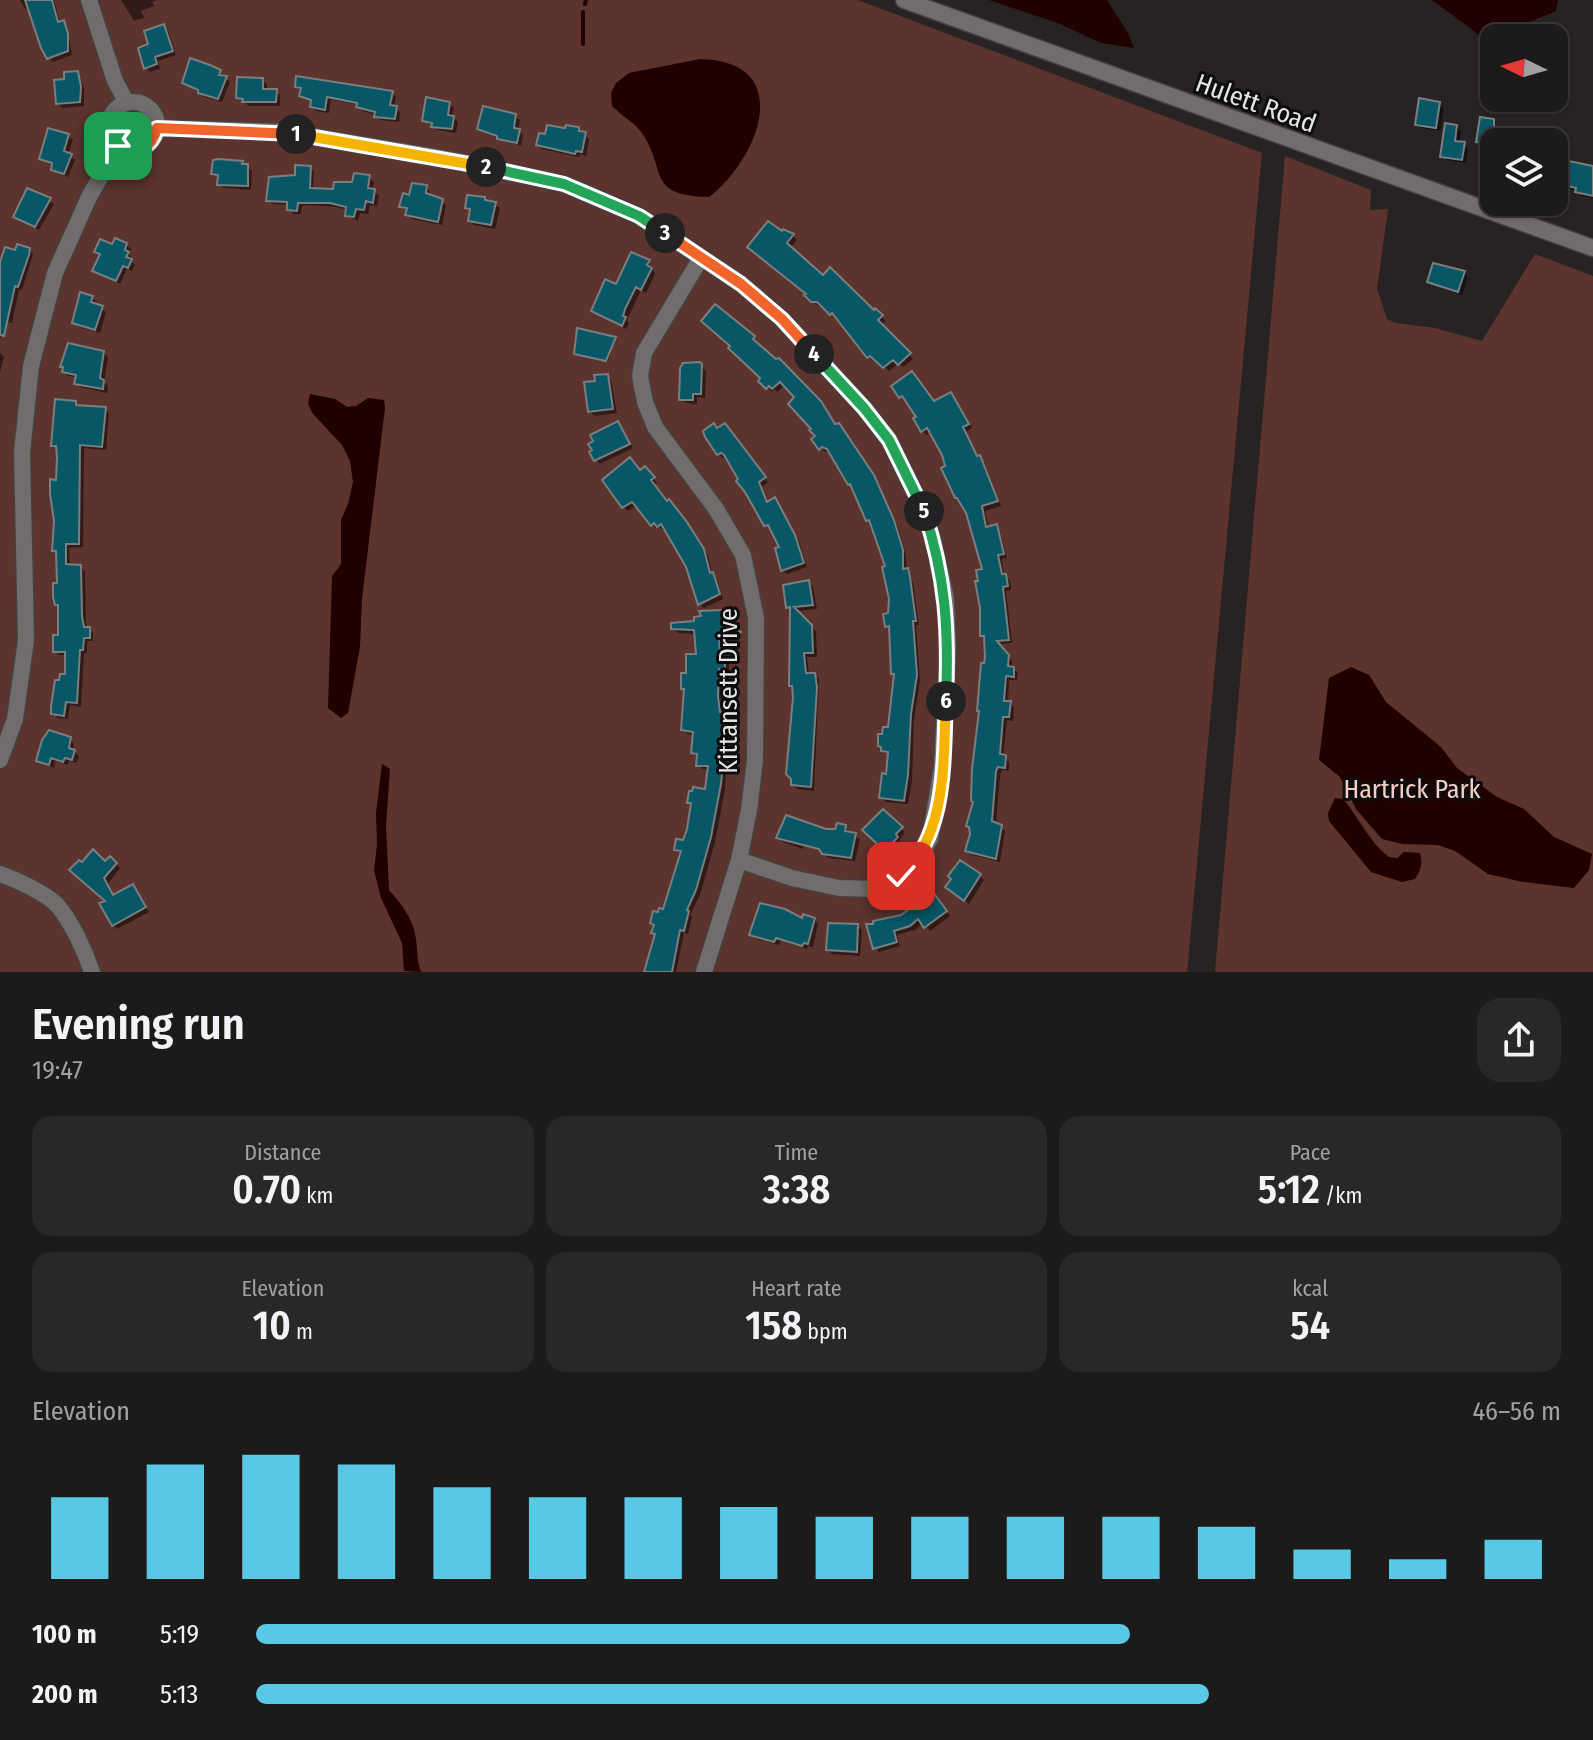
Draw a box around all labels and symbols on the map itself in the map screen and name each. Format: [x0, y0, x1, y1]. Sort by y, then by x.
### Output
north arrow [1480, 24, 1568, 112]
street label: Hulett Road [1191, 67, 1320, 140]
pin [84, 112, 152, 180]
pin: 1 [276, 114, 316, 154]
pin: 2 [466, 147, 506, 187]
pin: 3 [645, 213, 685, 253]
pin: 4 [794, 334, 834, 374]
pin: 5 [904, 491, 944, 531]
street label: Kittansett Drive [713, 608, 744, 774]
pin: 6 [926, 681, 966, 721]
park label: Hartrick Park [1343, 774, 1481, 805]
pin [867, 842, 935, 910]

